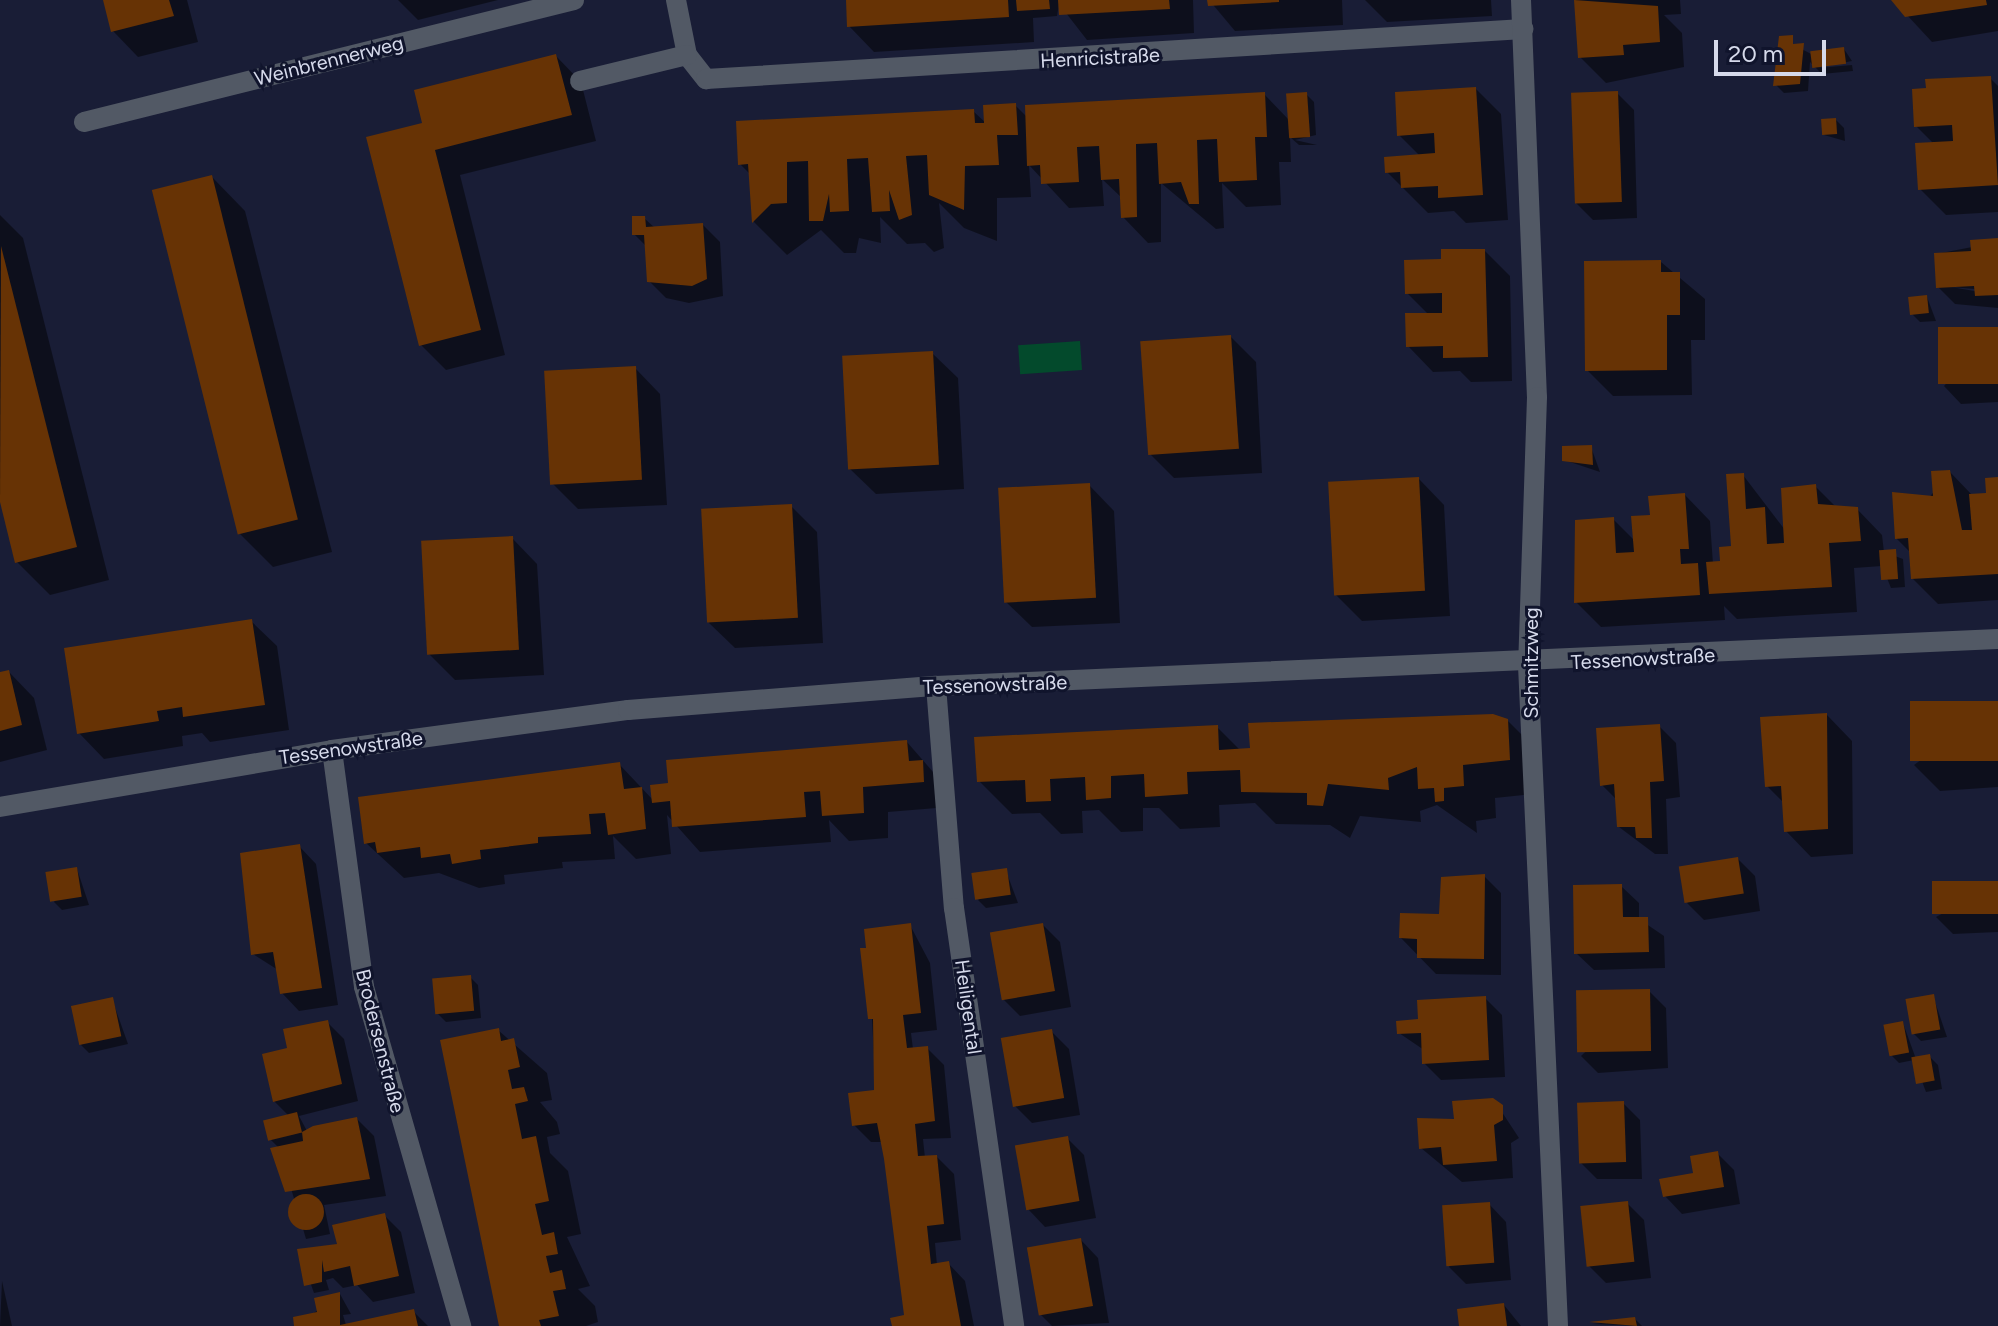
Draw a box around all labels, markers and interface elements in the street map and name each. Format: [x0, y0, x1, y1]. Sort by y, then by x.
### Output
scale bar [1718, 24, 1830, 74]
street label: Weinbrennerweg [252, 31, 406, 91]
text: 20 m [1728, 39, 1783, 68]
street label: Henricistraße [1039, 43, 1161, 73]
street label: Schmitzweg [1519, 607, 1543, 719]
street label: Tessenowstraße [1570, 643, 1716, 675]
street label: Tessenowstraße [922, 670, 1068, 700]
street label: Tessenowstraße [278, 726, 424, 770]
street label: Heiligental [949, 958, 987, 1056]
street label: Brodersenstraße [351, 967, 409, 1115]

